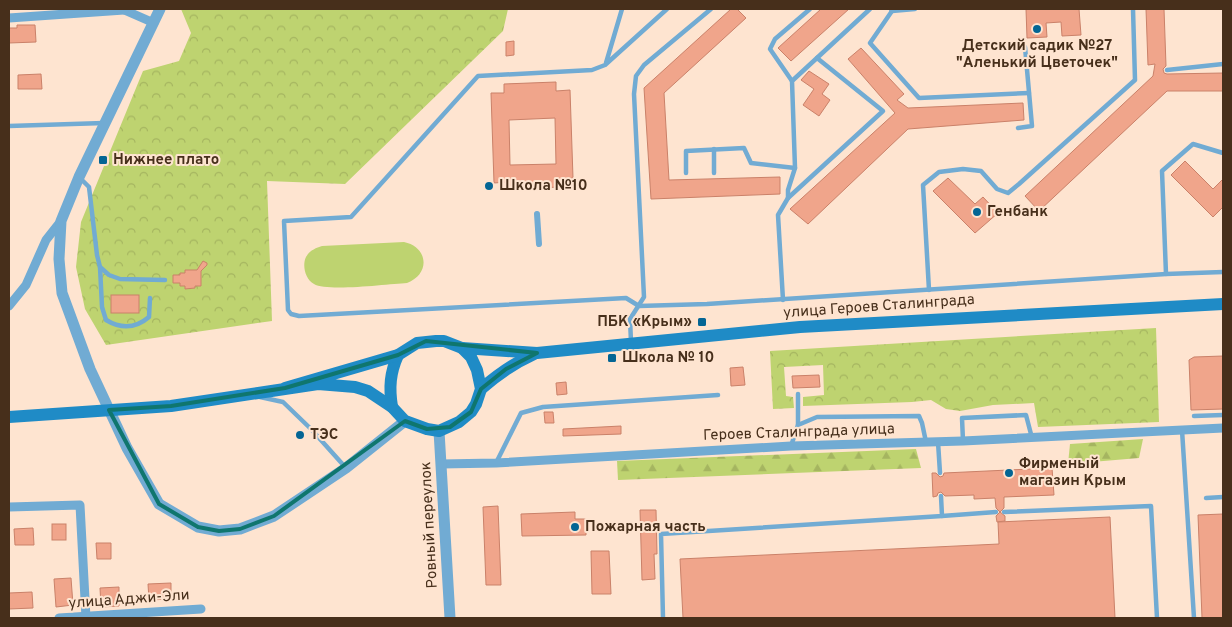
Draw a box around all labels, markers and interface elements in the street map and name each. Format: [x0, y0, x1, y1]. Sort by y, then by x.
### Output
marker: Детский садик №27 "Аленький Цветочек" [1031, 23, 1043, 35]
place label: Детский садик №27 "Аленький Цветочек" [956, 37, 1118, 73]
place label: Нижнее плато [113, 151, 219, 170]
marker: Нижнее плато [97, 154, 109, 166]
place label: Школа №10 [499, 177, 588, 196]
marker: Школа №10 [483, 180, 495, 192]
place label: Генбанк [987, 203, 1048, 222]
marker: Генбанк [971, 206, 983, 218]
street label: улица Героев Сталинграда [783, 291, 975, 323]
place label: ПБК «Крым» [597, 313, 692, 332]
marker: ПБК «Крым» [696, 316, 708, 328]
place label: Школа № 10 [622, 349, 714, 368]
marker: Школа № 10 [606, 352, 618, 364]
street label: Героев Сталинграда улица [703, 420, 895, 446]
place label: ТЭС [310, 426, 338, 445]
marker: ТЭС [294, 429, 306, 441]
place label: Фирменый магазин Крым [1019, 455, 1126, 491]
street label: Ровный переулок [417, 461, 443, 589]
marker: Фирменый магазин Крым [1003, 467, 1015, 479]
place label: Пожарная часть [585, 518, 706, 537]
marker: Пожарная часть [569, 521, 581, 533]
street label: улица Аджи-Эли [68, 586, 190, 614]

